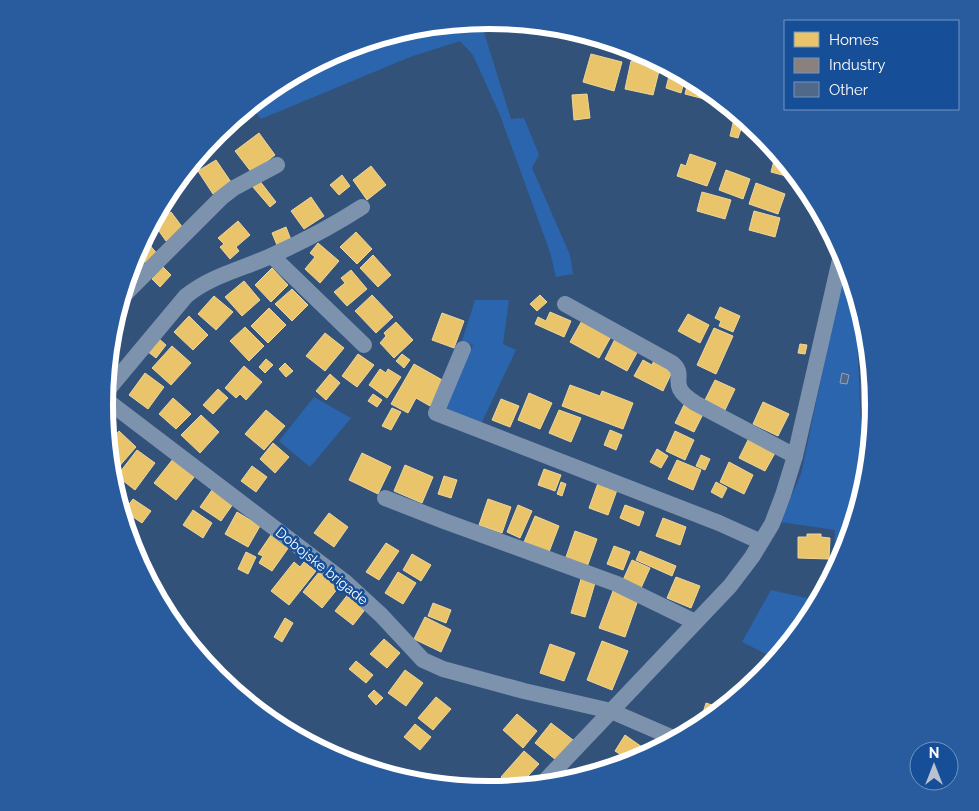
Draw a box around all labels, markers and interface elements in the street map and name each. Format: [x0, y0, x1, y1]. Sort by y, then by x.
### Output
legend [784, 20, 959, 110]
text: Homes [829, 31, 879, 49]
text: Industry [829, 56, 885, 74]
text: Other [829, 81, 869, 99]
street label: Dobojske brigade [273, 524, 371, 608]
north arrow [909, 741, 959, 791]
text: N [929, 745, 939, 761]

